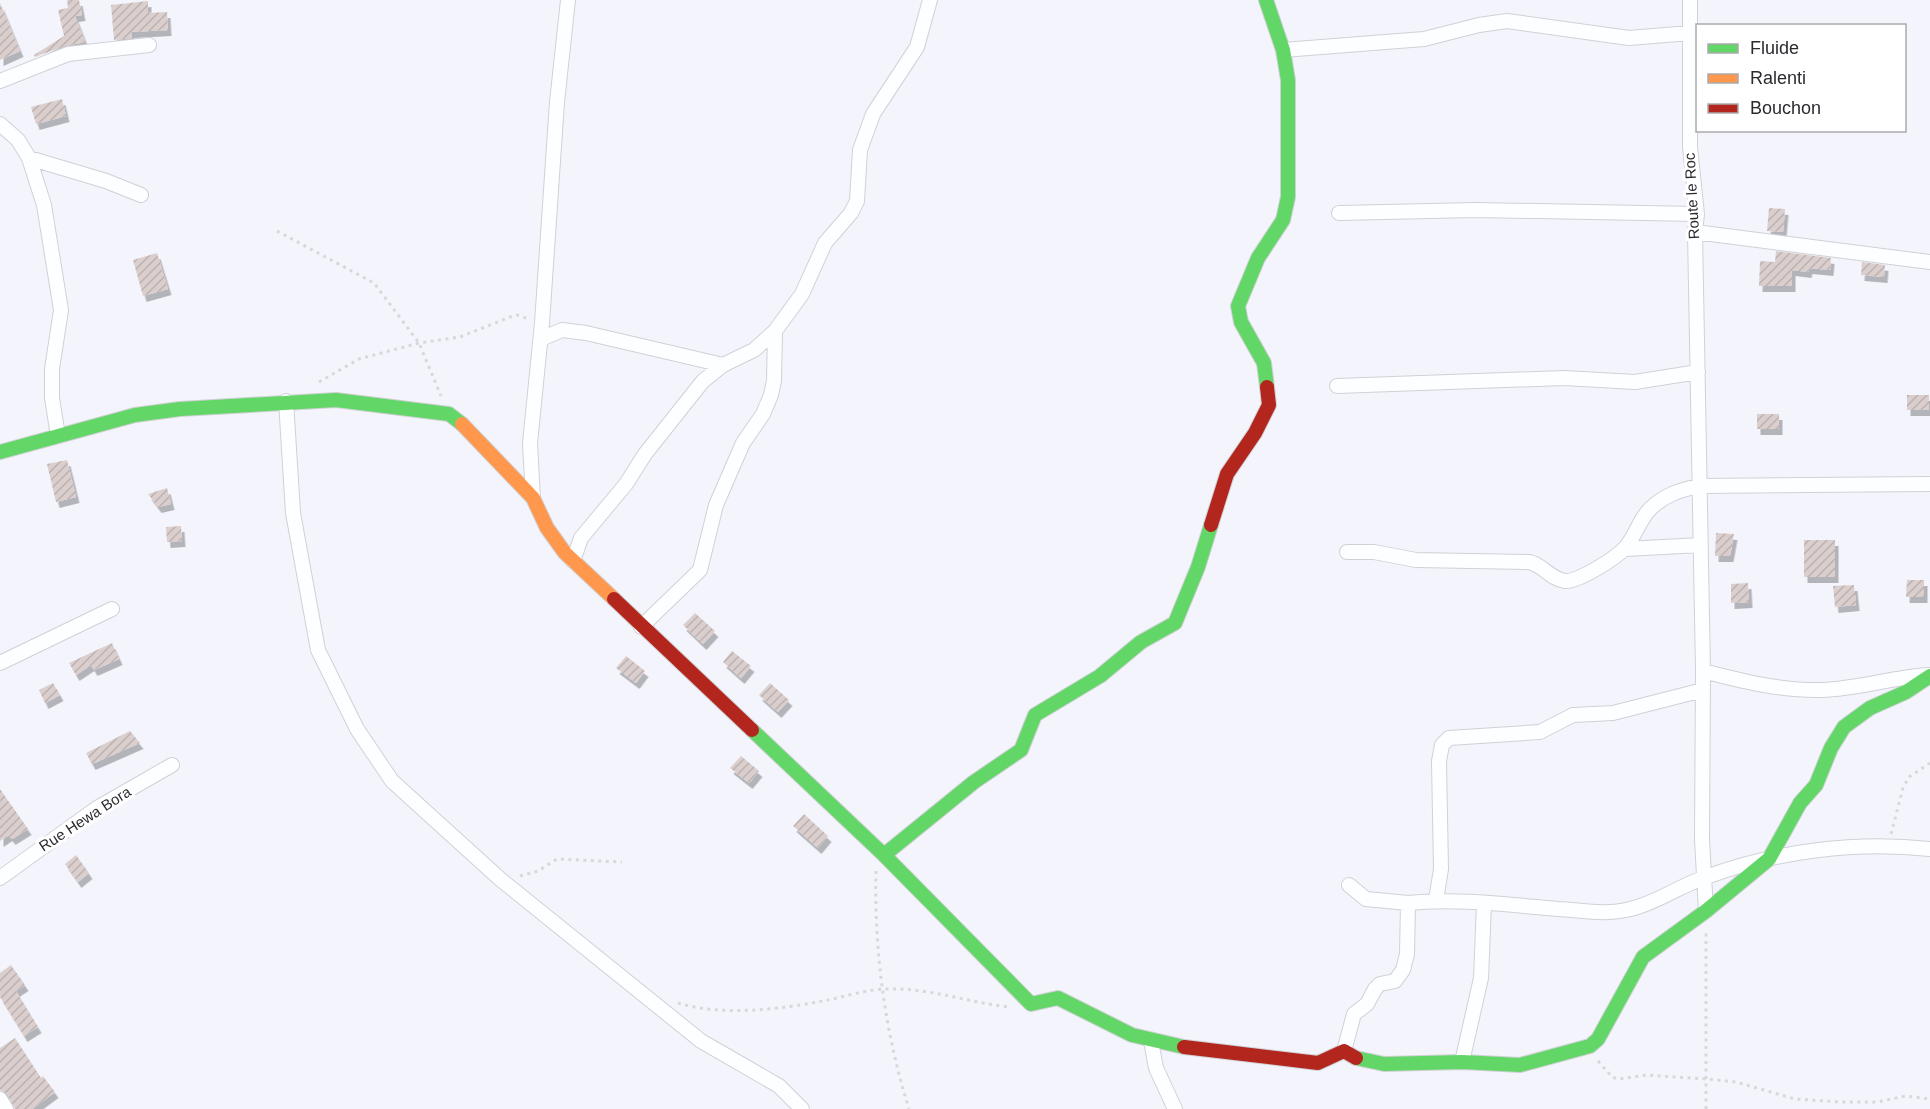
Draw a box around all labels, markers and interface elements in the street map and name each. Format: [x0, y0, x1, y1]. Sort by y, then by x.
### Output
legend [1696, 24, 1906, 132]
text: Fluide [1750, 38, 1799, 58]
text: Ralenti [1750, 68, 1806, 88]
text: Bouchon [1750, 98, 1821, 118]
street label: Route le Roc [1681, 152, 1702, 240]
street label: Rue Hewa Bora [36, 782, 134, 855]

